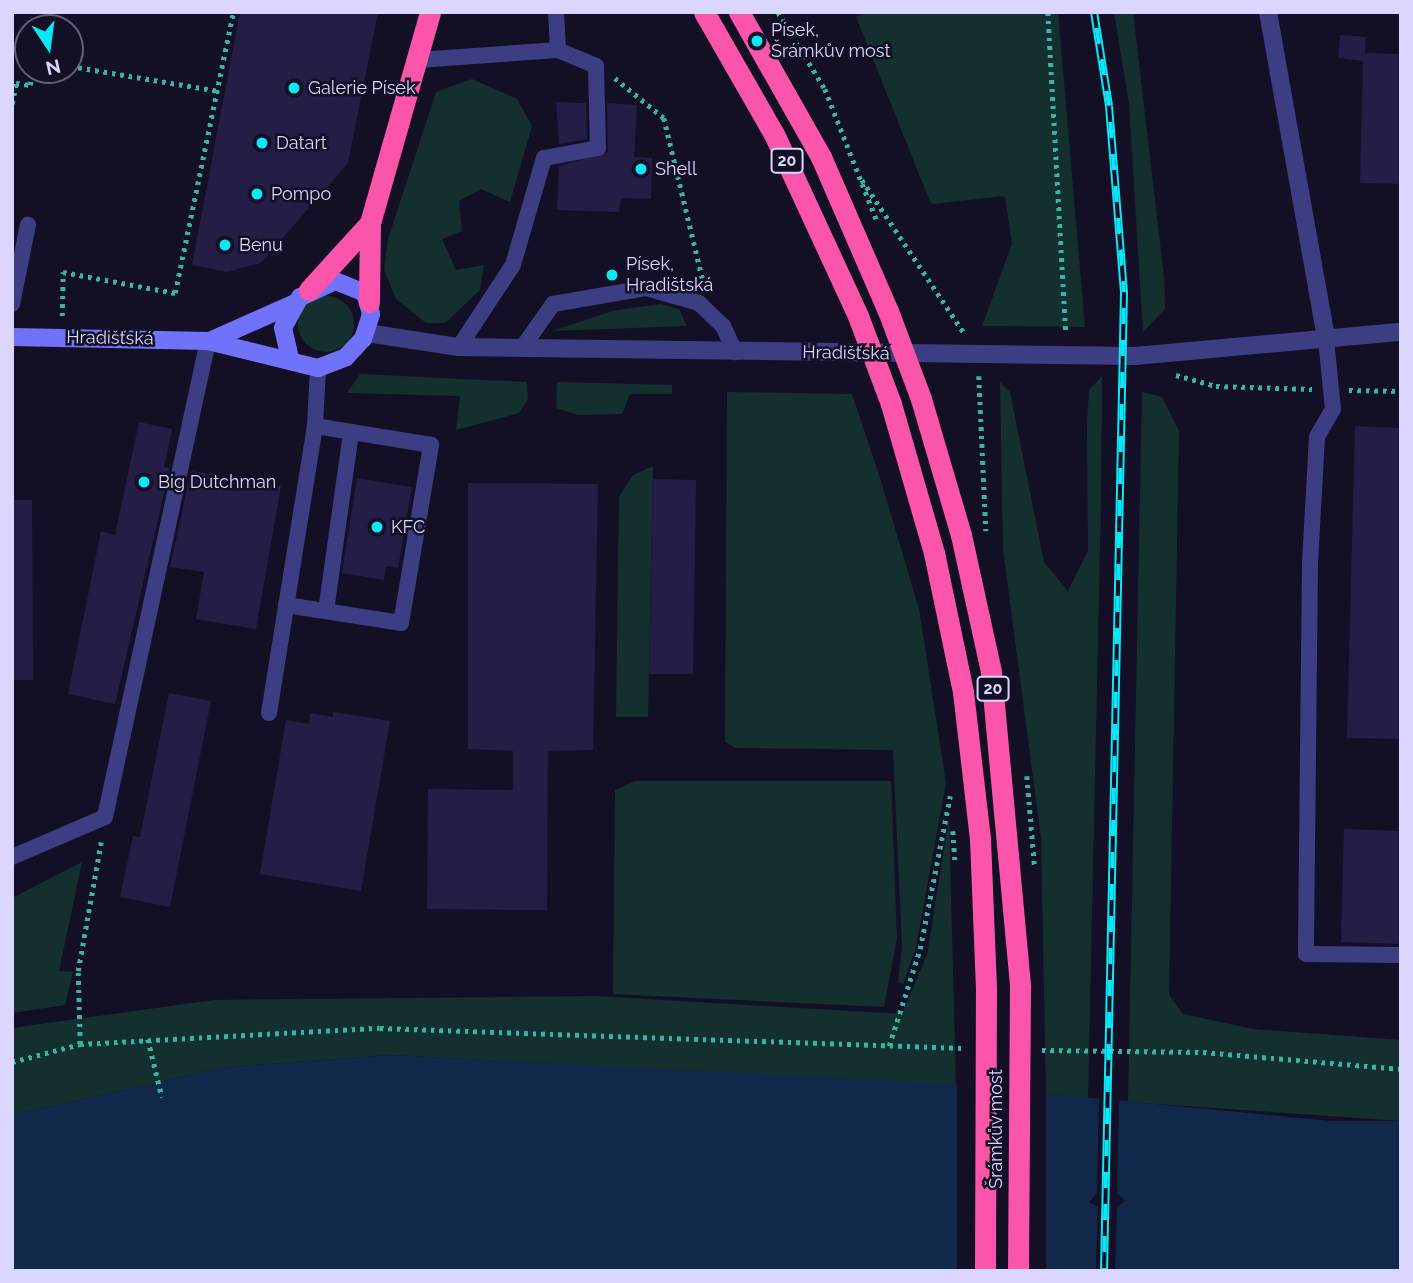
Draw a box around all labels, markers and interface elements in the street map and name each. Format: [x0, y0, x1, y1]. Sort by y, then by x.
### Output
north arrow [14, 14, 84, 84]
place label: Písek, Šrámkův most [771, 20, 891, 62]
marker: Písek, Šrámkův most [749, 33, 765, 49]
text: N [44, 55, 63, 80]
place label: Galerie Písek [308, 77, 415, 99]
marker: Galerie Písek [286, 80, 302, 96]
place label: Datart [276, 132, 327, 154]
marker: Datart [254, 135, 270, 151]
road number: 20 [770, 148, 804, 174]
place label: Shell [655, 158, 697, 180]
marker: Shell [633, 161, 649, 177]
place label: Pompo [271, 183, 331, 205]
marker: Pompo [249, 186, 265, 202]
place label: Benu [239, 234, 283, 256]
marker: Benu [217, 237, 233, 253]
place label: Písek, Hradištská [626, 254, 713, 296]
marker: Písek, Hradištská [604, 267, 620, 283]
street label: Hradišťská [66, 326, 154, 350]
street label: Hradišťská [802, 341, 890, 365]
place label: Big Dutchman [158, 471, 276, 493]
marker: Big Dutchman [136, 474, 152, 490]
place label: KFC [391, 516, 425, 538]
marker: KFC [369, 519, 385, 535]
road number: 20 [976, 676, 1010, 702]
street label: Šrámkův most [985, 1069, 1007, 1189]

